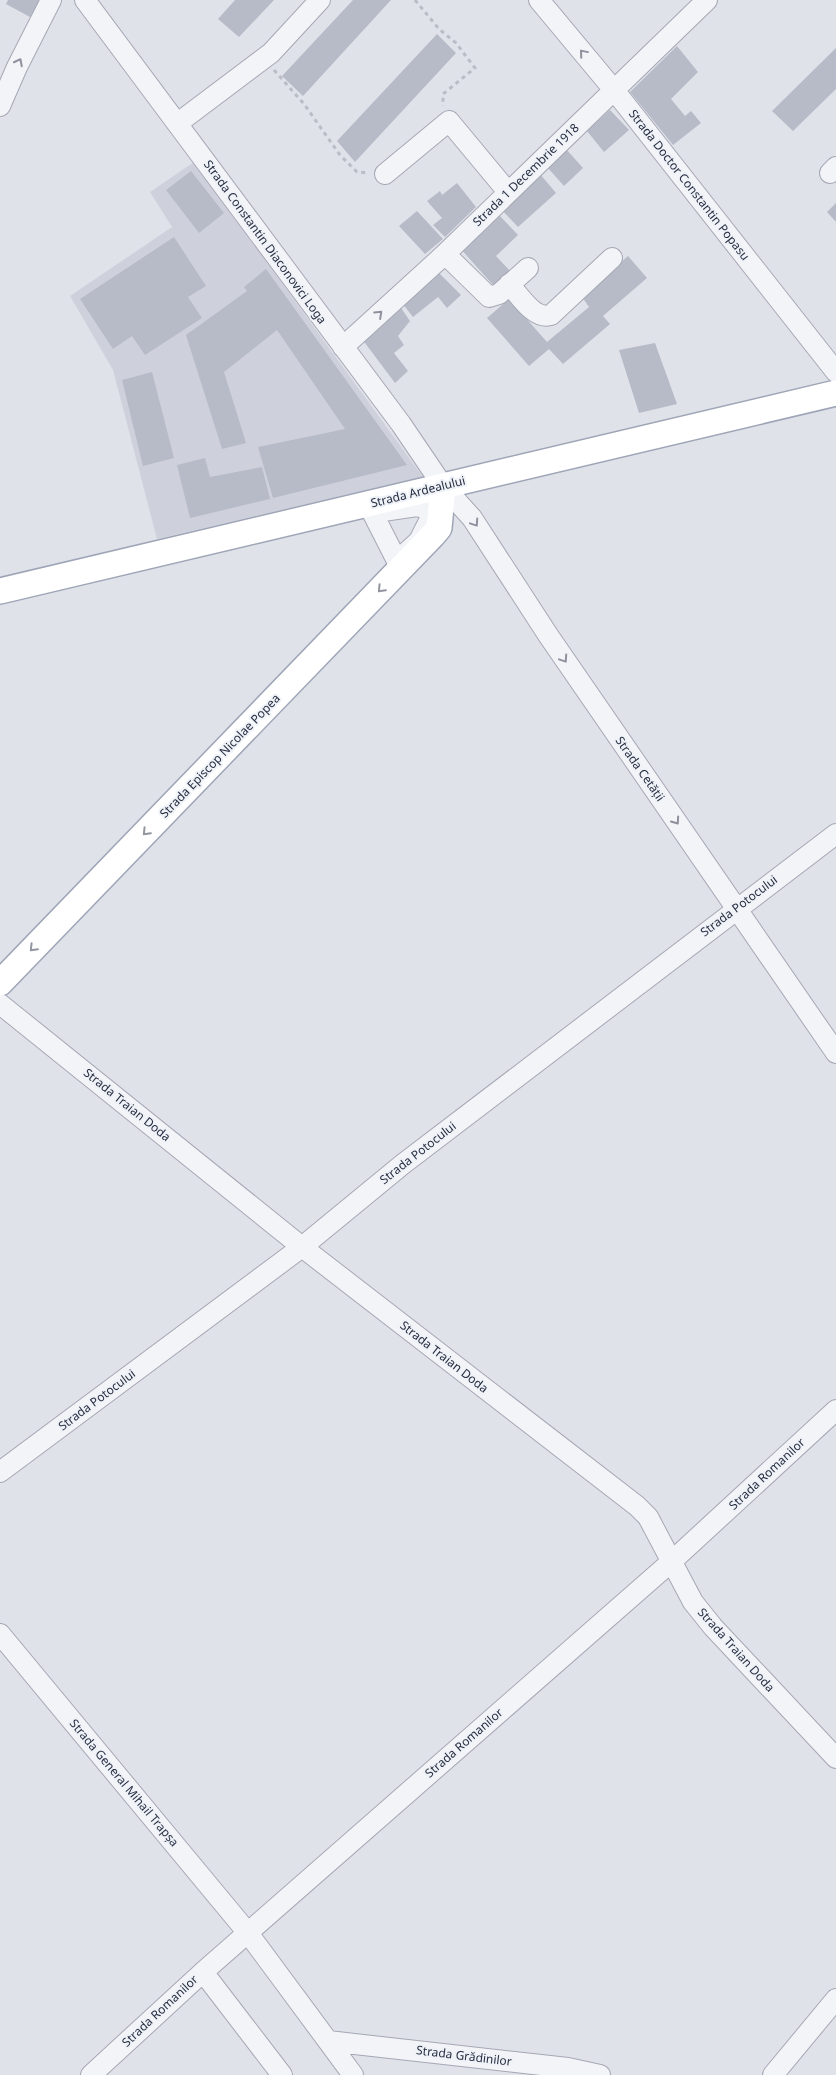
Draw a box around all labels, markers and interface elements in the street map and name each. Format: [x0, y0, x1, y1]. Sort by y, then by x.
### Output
one-way arrow [579, 49, 588, 58]
one-way arrow [13, 58, 23, 67]
street label: Strada Doctor Constantin Popasu [625, 106, 754, 264]
street label: Strada 1 Decembrie 1918 [469, 119, 583, 230]
street label: Strada Constantin Diaconovici Loga [200, 156, 331, 327]
one-way arrow [374, 311, 383, 320]
street label: Strada Ardealului [369, 472, 467, 511]
one-way arrow [468, 518, 478, 527]
one-way arrow [378, 583, 387, 592]
one-way arrow [558, 653, 567, 662]
street label: Strada Episcop Nicolae Popea [156, 690, 284, 821]
street label: Strada Cetății [612, 733, 669, 805]
one-way arrow [670, 815, 679, 825]
one-way arrow [143, 826, 152, 835]
street label: Strada Potocului [697, 871, 781, 940]
one-way arrow [30, 943, 39, 952]
street label: Strada Traian Doda [80, 1064, 174, 1145]
street label: Strada Potocului [376, 1117, 459, 1188]
street label: Strada Traian Doda [397, 1317, 492, 1396]
street label: Strada Potocului [55, 1365, 139, 1434]
street label: Strada Romanilor [725, 1434, 808, 1513]
street label: Strada Traian Doda [694, 1604, 779, 1695]
street label: Strada Romanilor [421, 1704, 506, 1781]
street label: Strada General Mihail Trapșa [66, 1715, 183, 1850]
street label: Strada Romanilor [118, 1971, 201, 2050]
street label: Strada Grădinilor [415, 2041, 513, 2070]

